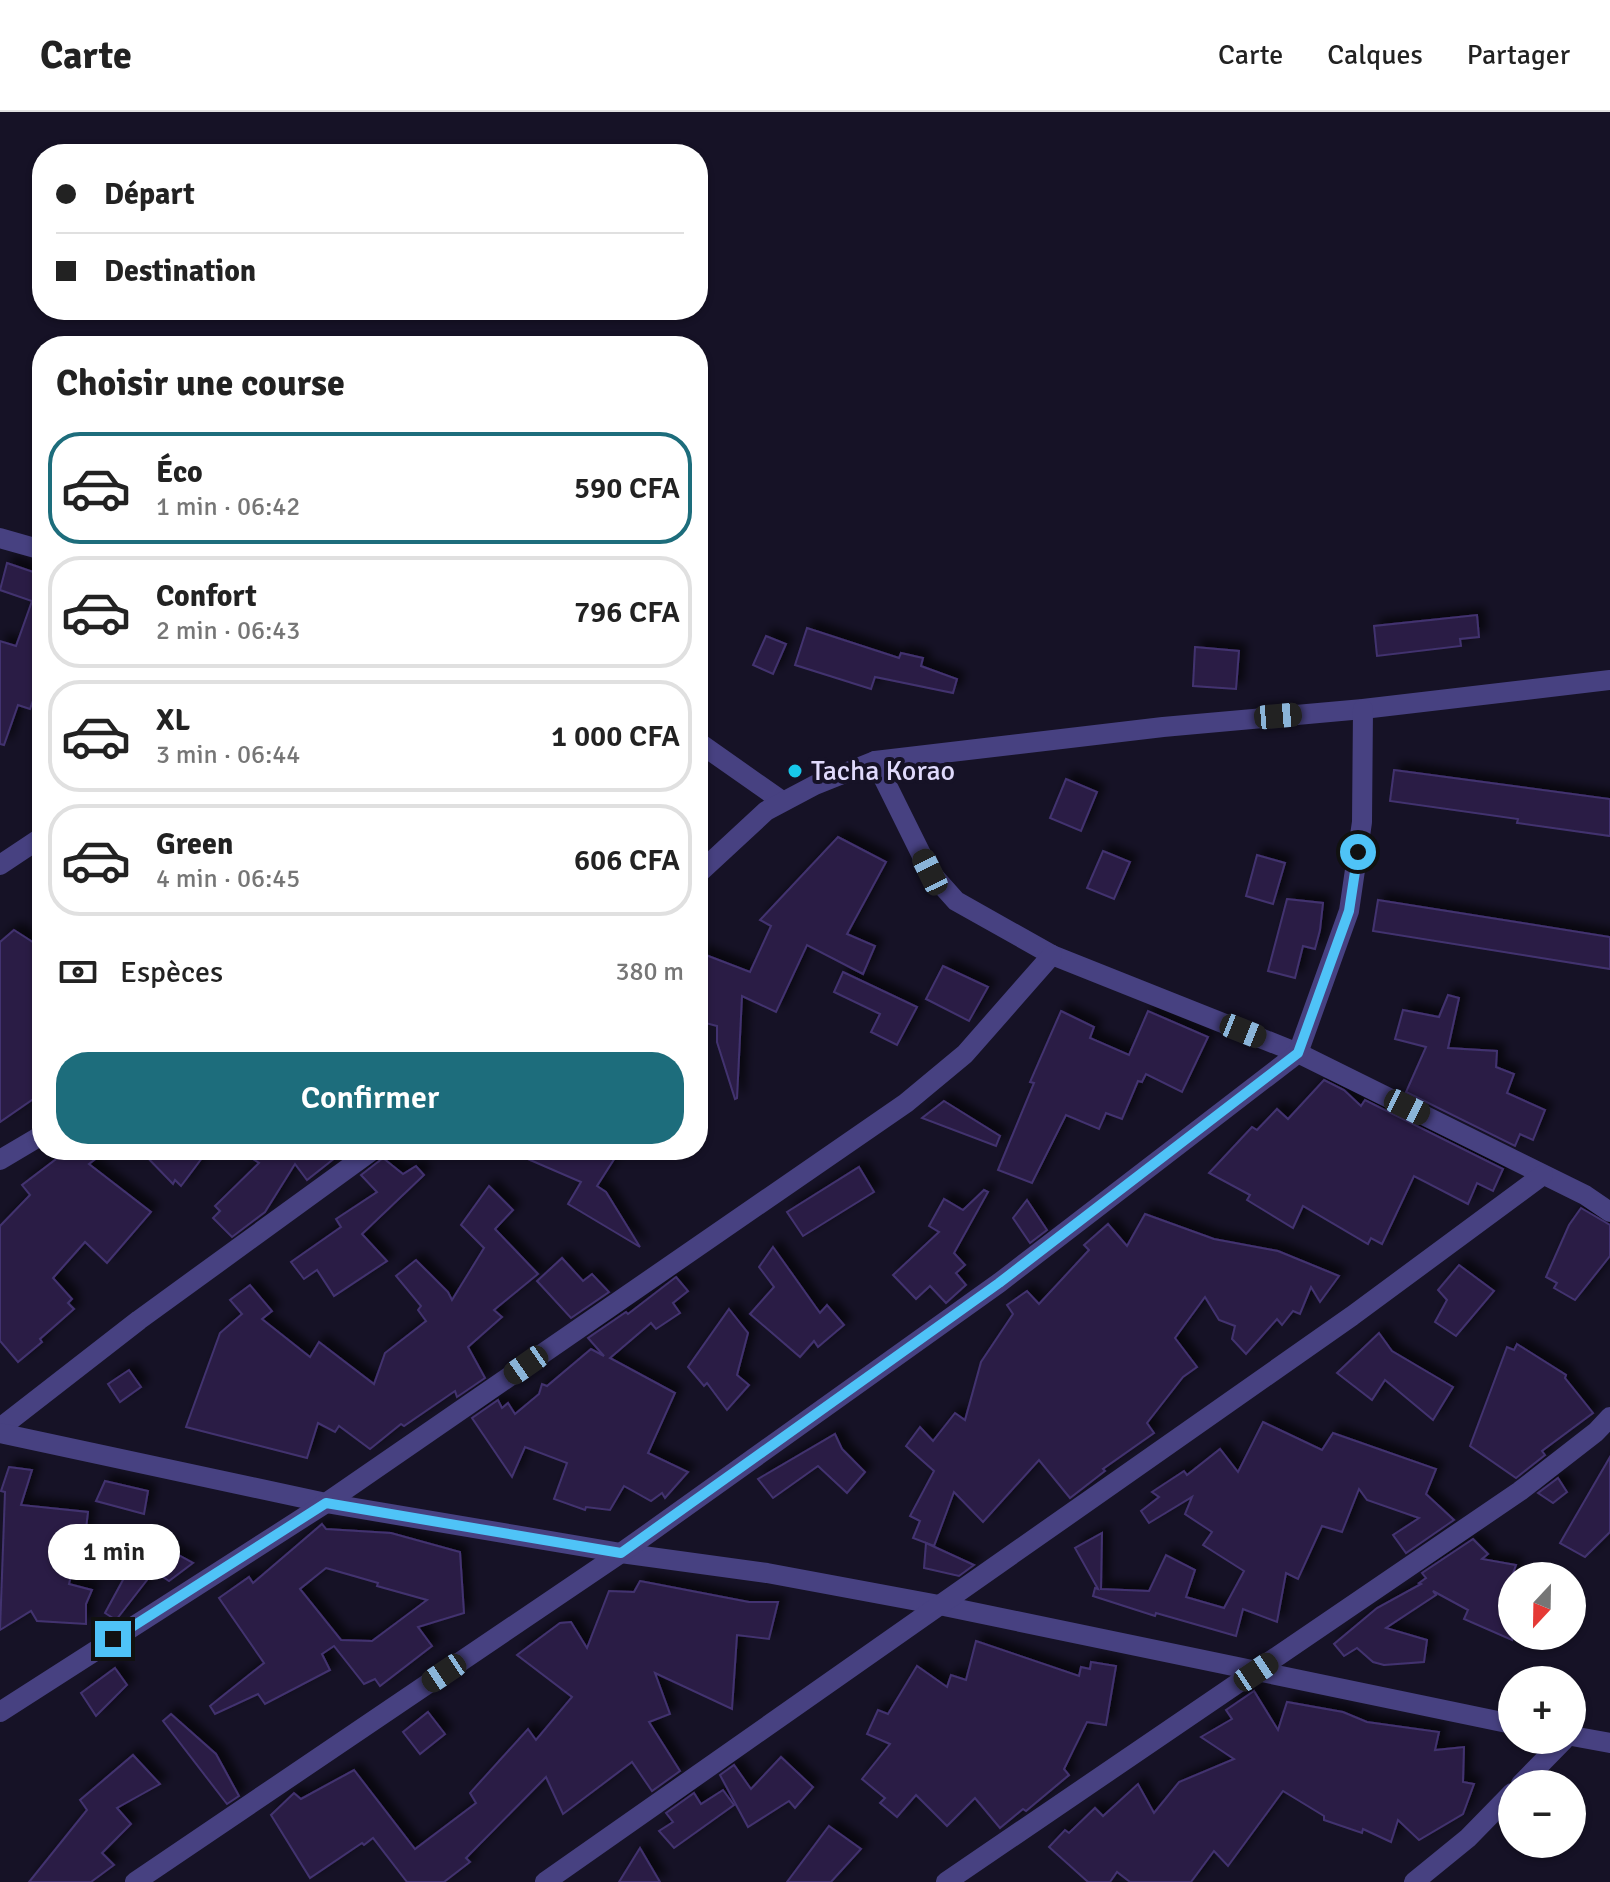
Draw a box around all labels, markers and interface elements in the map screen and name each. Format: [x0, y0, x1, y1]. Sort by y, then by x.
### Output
text: Carte [40, 32, 132, 79]
text: Carte [1218, 38, 1283, 72]
text: Calques [1327, 38, 1423, 72]
text: Partager [1467, 38, 1570, 72]
text: Départ [104, 176, 195, 213]
text: Destination [104, 253, 256, 290]
text: Choisir une course [56, 361, 345, 406]
icon: car [60, 452, 132, 524]
text: Éco [156, 454, 203, 491]
text: 590 CFA [574, 470, 680, 507]
text: 1 min · 06:42 [156, 491, 300, 523]
icon: car [60, 576, 132, 648]
text: Confort [156, 578, 257, 615]
text: 796 CFA [574, 594, 680, 631]
text: 2 min · 06:43 [156, 615, 300, 647]
icon: car [60, 700, 132, 772]
text: XL [156, 702, 190, 739]
car [1253, 702, 1303, 730]
text: 1 000 CFA [551, 718, 680, 755]
text: 3 min · 06:44 [156, 739, 300, 771]
place label: Tacha Korao [811, 754, 955, 788]
marker: Tacha Korao [786, 762, 804, 780]
icon: car [60, 824, 132, 896]
text: Green [156, 826, 233, 863]
route start [1340, 834, 1376, 870]
text: 606 CFA [574, 842, 680, 879]
car [909, 845, 951, 899]
text: 4 min · 06:45 [156, 863, 300, 895]
icon: cash [56, 950, 100, 994]
text: Espèces [120, 954, 223, 991]
text: 380 m [615, 956, 684, 988]
car [1216, 1011, 1270, 1051]
button: Confirmer [56, 1052, 684, 1144]
car [1380, 1086, 1434, 1128]
car [499, 1341, 553, 1389]
callout: 1 min [47, 1523, 179, 1579]
text: 1 min [83, 1536, 145, 1568]
north arrow [1498, 1562, 1586, 1650]
map controls [1498, 1562, 1586, 1858]
route end [95, 1621, 131, 1657]
car [1229, 1649, 1283, 1695]
car [417, 1650, 471, 1696]
button: + [1498, 1666, 1586, 1754]
button: − [1498, 1770, 1586, 1858]

